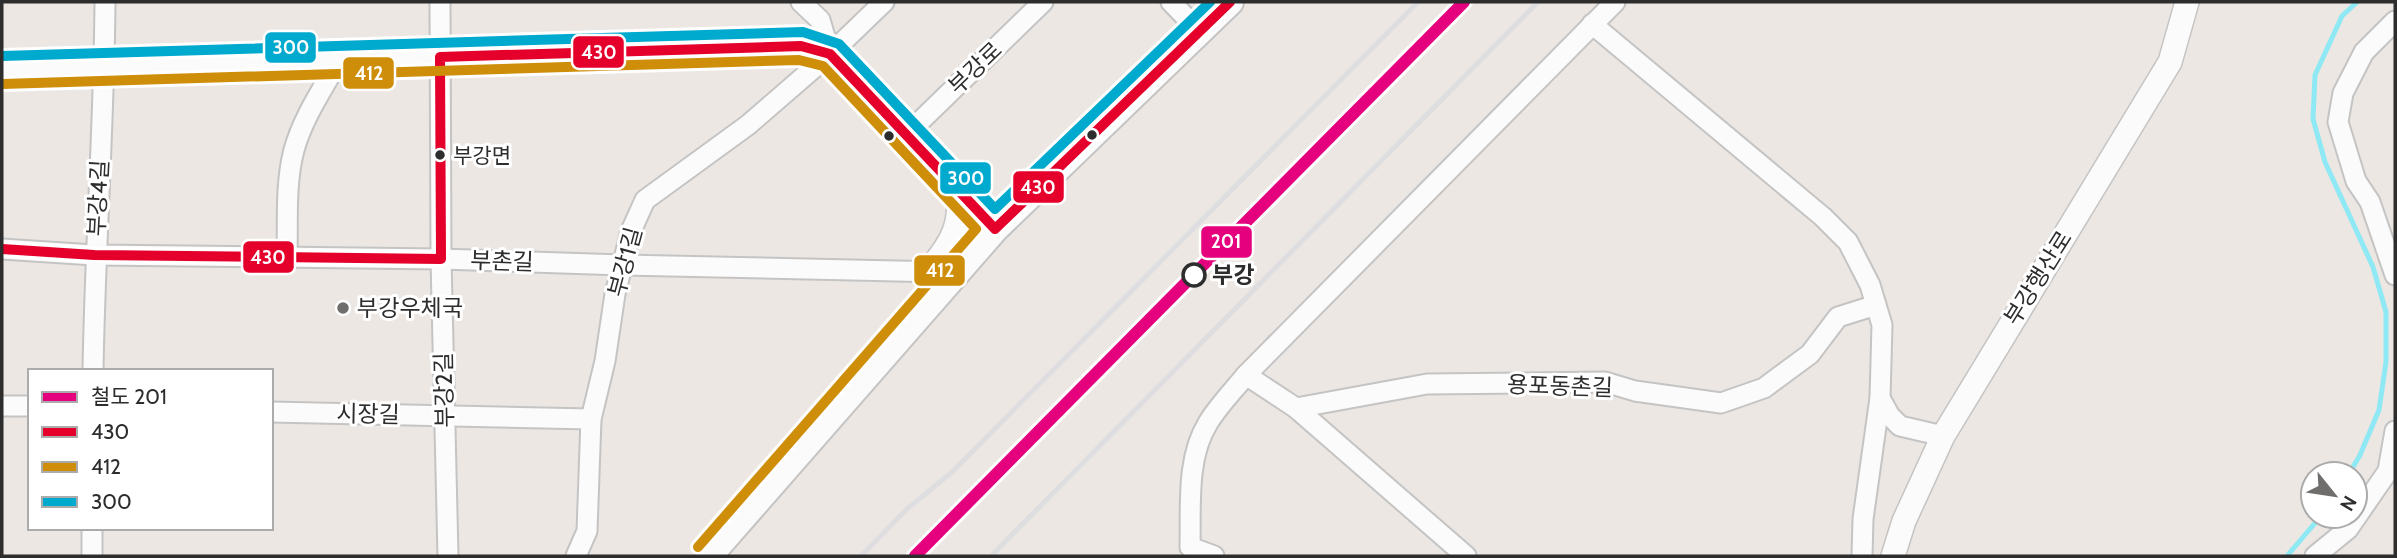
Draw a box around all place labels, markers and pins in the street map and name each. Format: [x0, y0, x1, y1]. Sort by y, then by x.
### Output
unlabelled marker [1085, 128, 1099, 142]
unlabelled marker [882, 129, 896, 143]
place label: 부강면 [453, 143, 511, 168]
marker: 부강면 [433, 148, 447, 162]
place label: 부강 [1212, 261, 1254, 289]
marker: 부강 [1182, 263, 1206, 287]
place label: 부강우체국 [357, 294, 463, 322]
marker: 부강우체국 [335, 300, 351, 316]

